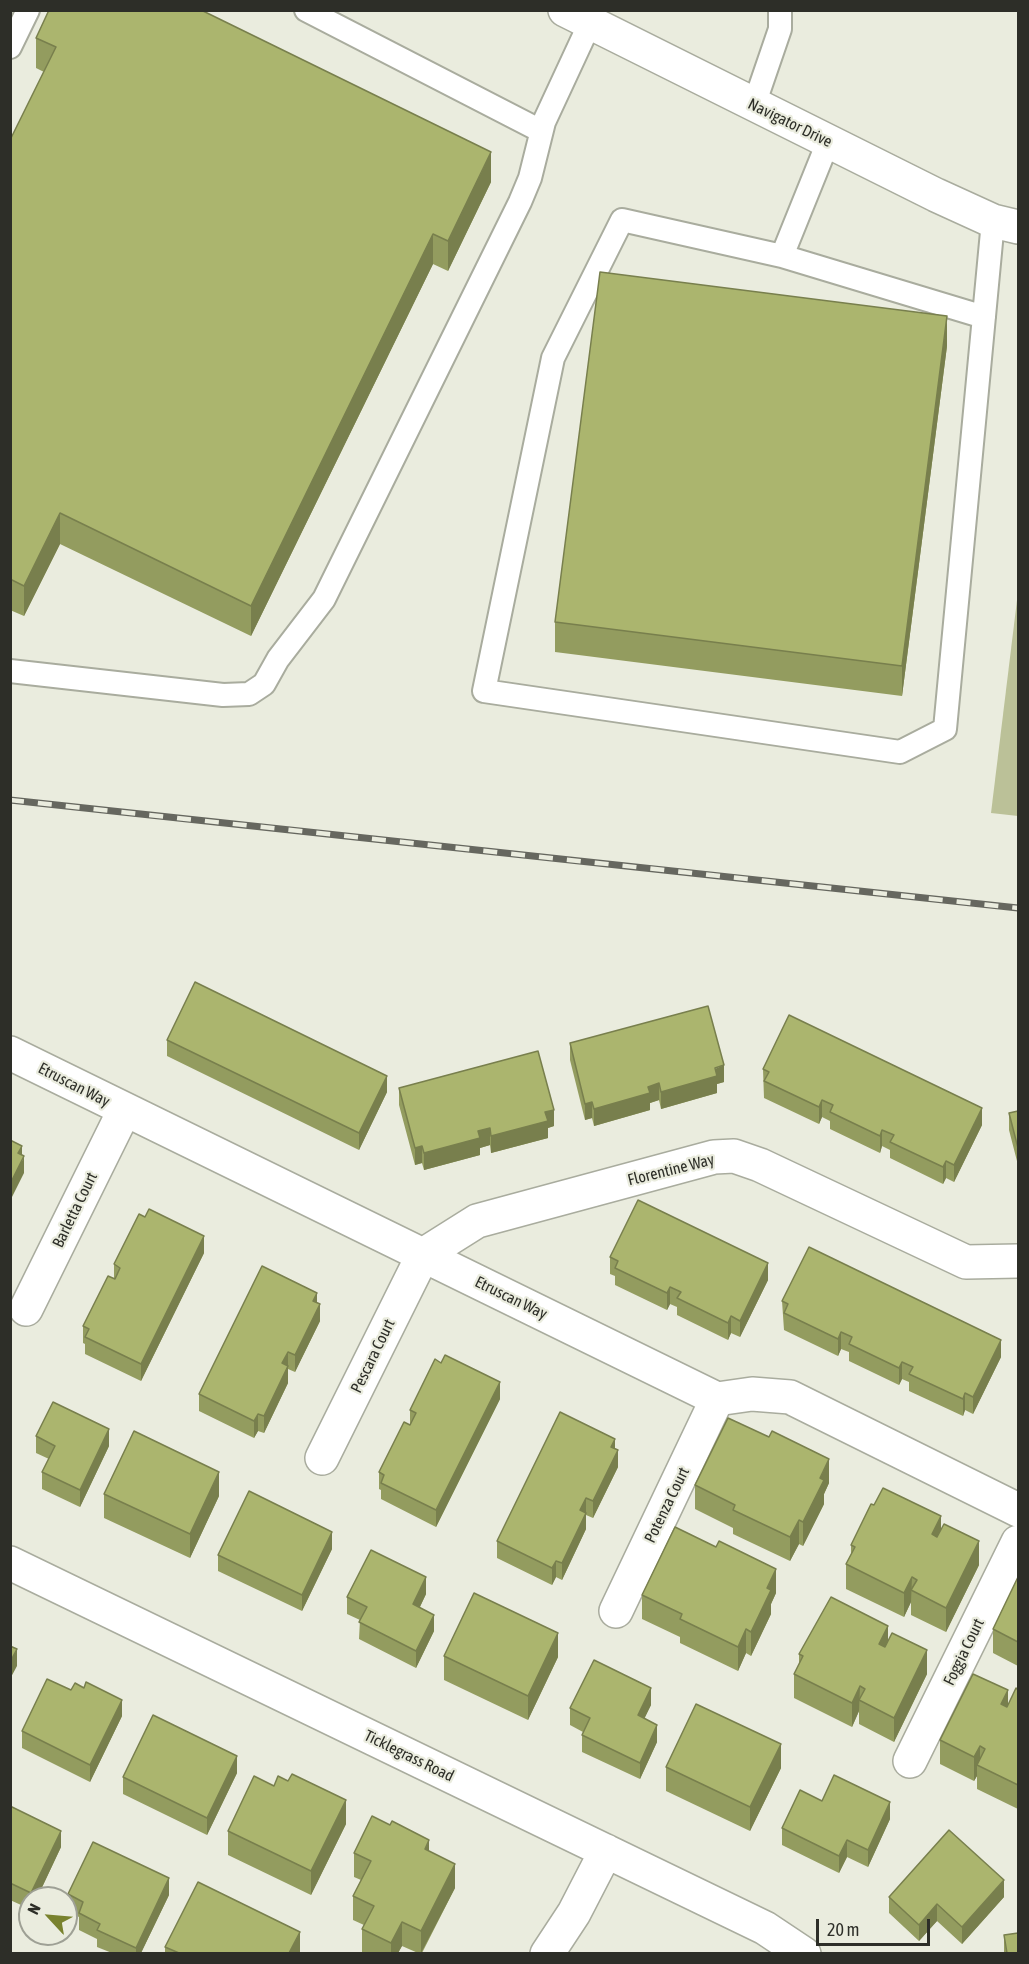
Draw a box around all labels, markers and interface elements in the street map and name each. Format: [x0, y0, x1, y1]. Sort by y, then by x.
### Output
street label: Navigator Drive [745, 94, 835, 152]
street label: Etruscan Way [35, 1059, 113, 1111]
street label: Florentine Way [626, 1150, 716, 1190]
street label: Barletta Court [48, 1169, 102, 1251]
street label: Etruscan Way [472, 1272, 550, 1324]
street label: Pescara Court [347, 1316, 399, 1396]
street label: Potenza Court [640, 1464, 694, 1546]
street label: Foggia Court [940, 1615, 988, 1689]
street label: Ticklegrass Road [361, 1726, 457, 1786]
north arrow [18, 1886, 78, 1946]
text: N [23, 1901, 44, 1917]
scale bar [819, 1907, 933, 1945]
text: 20 m [827, 1919, 859, 1940]

